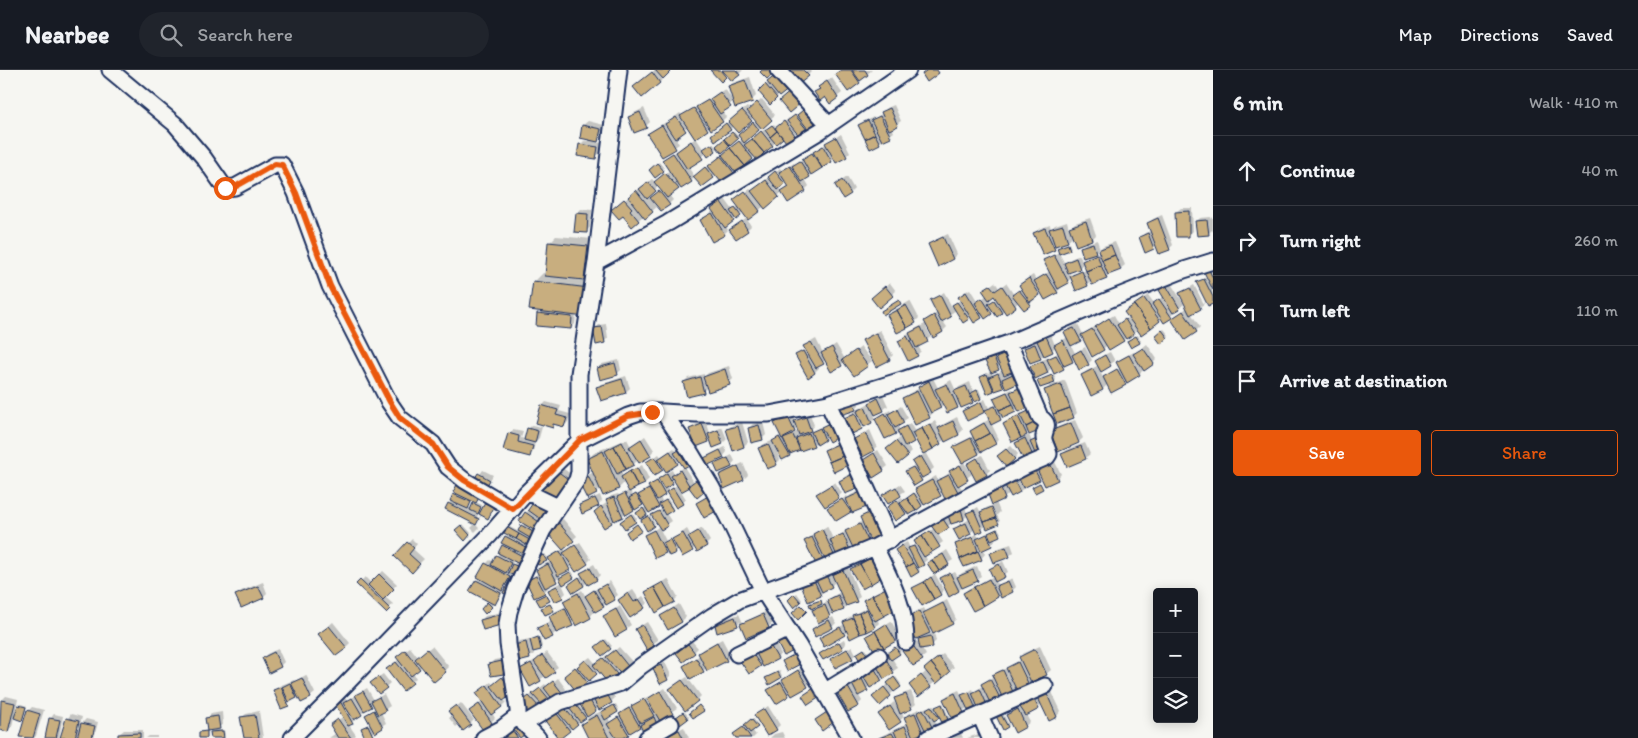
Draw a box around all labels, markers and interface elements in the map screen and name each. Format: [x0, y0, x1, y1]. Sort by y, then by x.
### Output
search box [139, 12, 489, 57]
text: Nearbee [25, 20, 109, 49]
icon: search [157, 21, 185, 49]
text: Search here [197, 23, 293, 46]
text: Map [1399, 24, 1432, 46]
text: Directions [1460, 24, 1539, 46]
text: Saved [1567, 24, 1613, 46]
text: 6 min [1233, 90, 1283, 115]
text: Walk · 410 m [1529, 93, 1618, 112]
icon: ahead [1233, 157, 1261, 185]
text: Continue [1280, 159, 1355, 182]
text: 40 m [1581, 161, 1618, 180]
route start [214, 177, 237, 200]
icon: right [1233, 227, 1261, 255]
text: Turn right [1280, 229, 1361, 252]
text: 260 m [1574, 231, 1618, 250]
icon: left [1233, 297, 1261, 325]
text: Turn left [1280, 299, 1350, 322]
text: 110 m [1576, 301, 1618, 320]
icon: arrive [1233, 367, 1261, 395]
text: Arrive at destination [1280, 369, 1447, 392]
route end [641, 401, 664, 424]
button: Save [1233, 430, 1421, 476]
button: Share [1431, 430, 1618, 476]
map controls [1153, 588, 1198, 723]
button: + [1153, 588, 1198, 633]
button: − [1153, 633, 1198, 678]
button: layers [1153, 678, 1198, 723]

